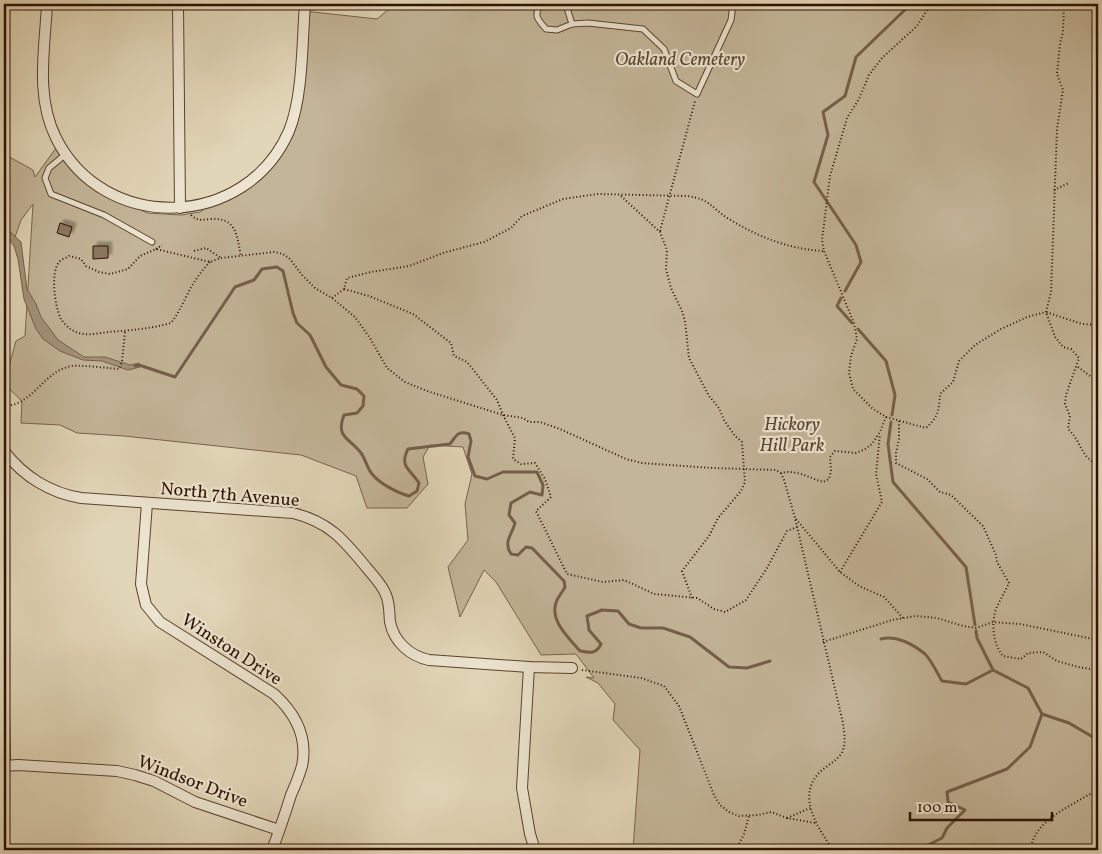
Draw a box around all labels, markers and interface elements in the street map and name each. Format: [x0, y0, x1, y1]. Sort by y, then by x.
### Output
park label: Oakland Cemetery [615, 48, 745, 73]
park label: Hickory Hill Park [760, 413, 824, 459]
street label: North 7th Avenue [159, 477, 300, 514]
street label: Winston Drive [176, 608, 286, 692]
street label: Windsor Drive [134, 750, 251, 815]
scale bar [910, 789, 1052, 821]
text: 100 m [917, 798, 957, 819]

